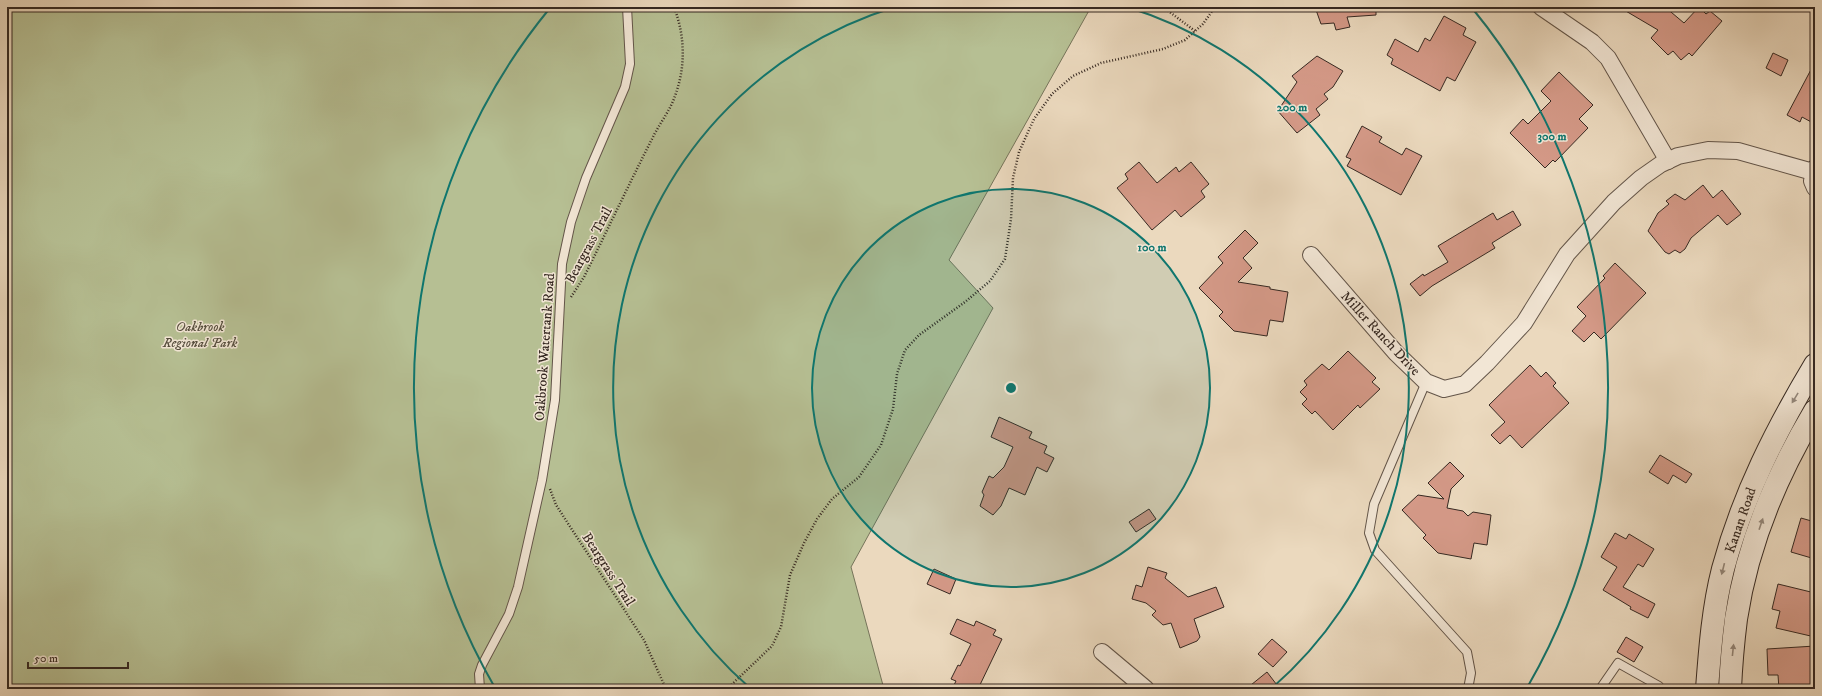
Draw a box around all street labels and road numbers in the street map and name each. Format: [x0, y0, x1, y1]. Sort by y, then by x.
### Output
street label: Beargrass Trail [561, 203, 617, 287]
street label: Oakbrook Watertank Road [531, 273, 559, 422]
street label: Miller Ranch Drive [1337, 288, 1424, 380]
street label: Kanan Road [1721, 485, 1761, 556]
street label: Beargrass Trail [578, 529, 639, 610]

